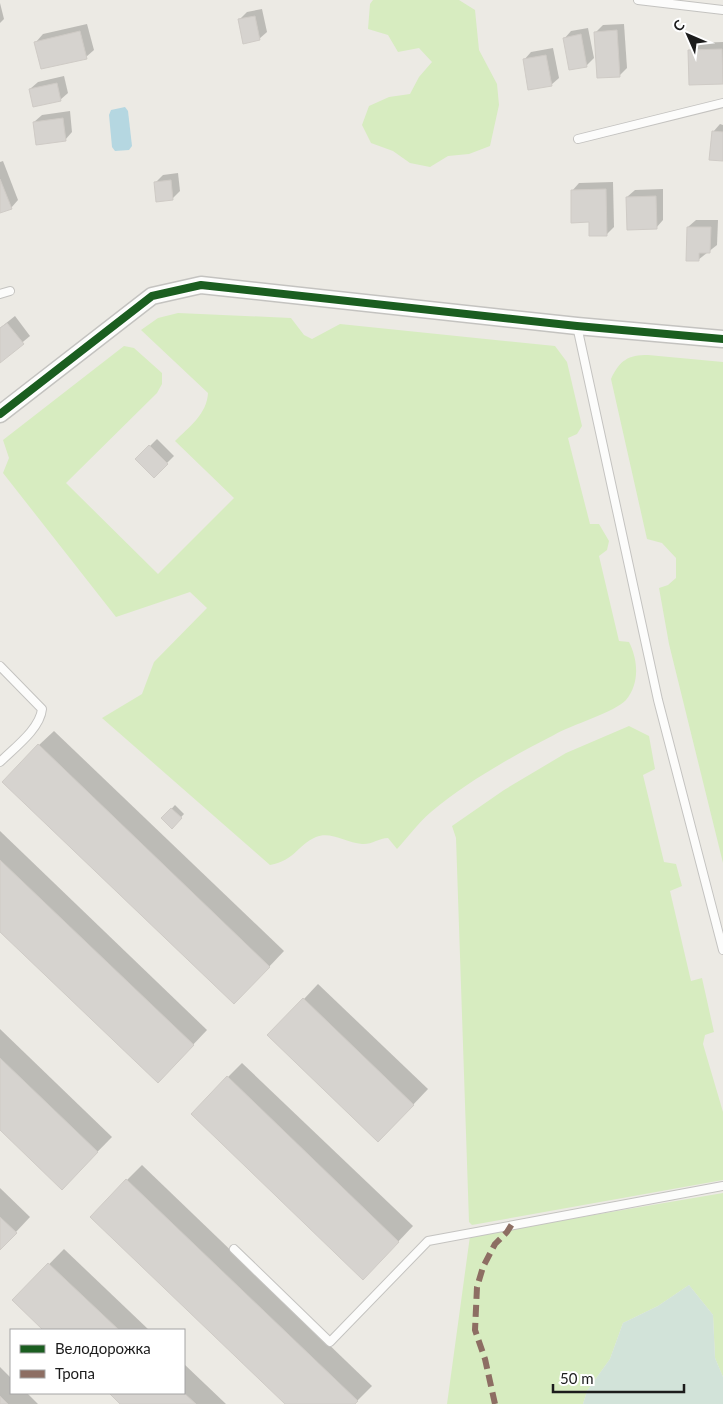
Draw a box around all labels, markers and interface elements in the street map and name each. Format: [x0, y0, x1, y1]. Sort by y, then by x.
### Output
north arrow [663, 10, 713, 60]
text: С [669, 16, 688, 35]
legend [10, 1329, 185, 1394]
text: Велодорожка [55, 1339, 151, 1357]
scale bar [553, 1362, 684, 1394]
text: Тропа [55, 1364, 95, 1382]
text: 50 m [560, 1369, 594, 1387]

